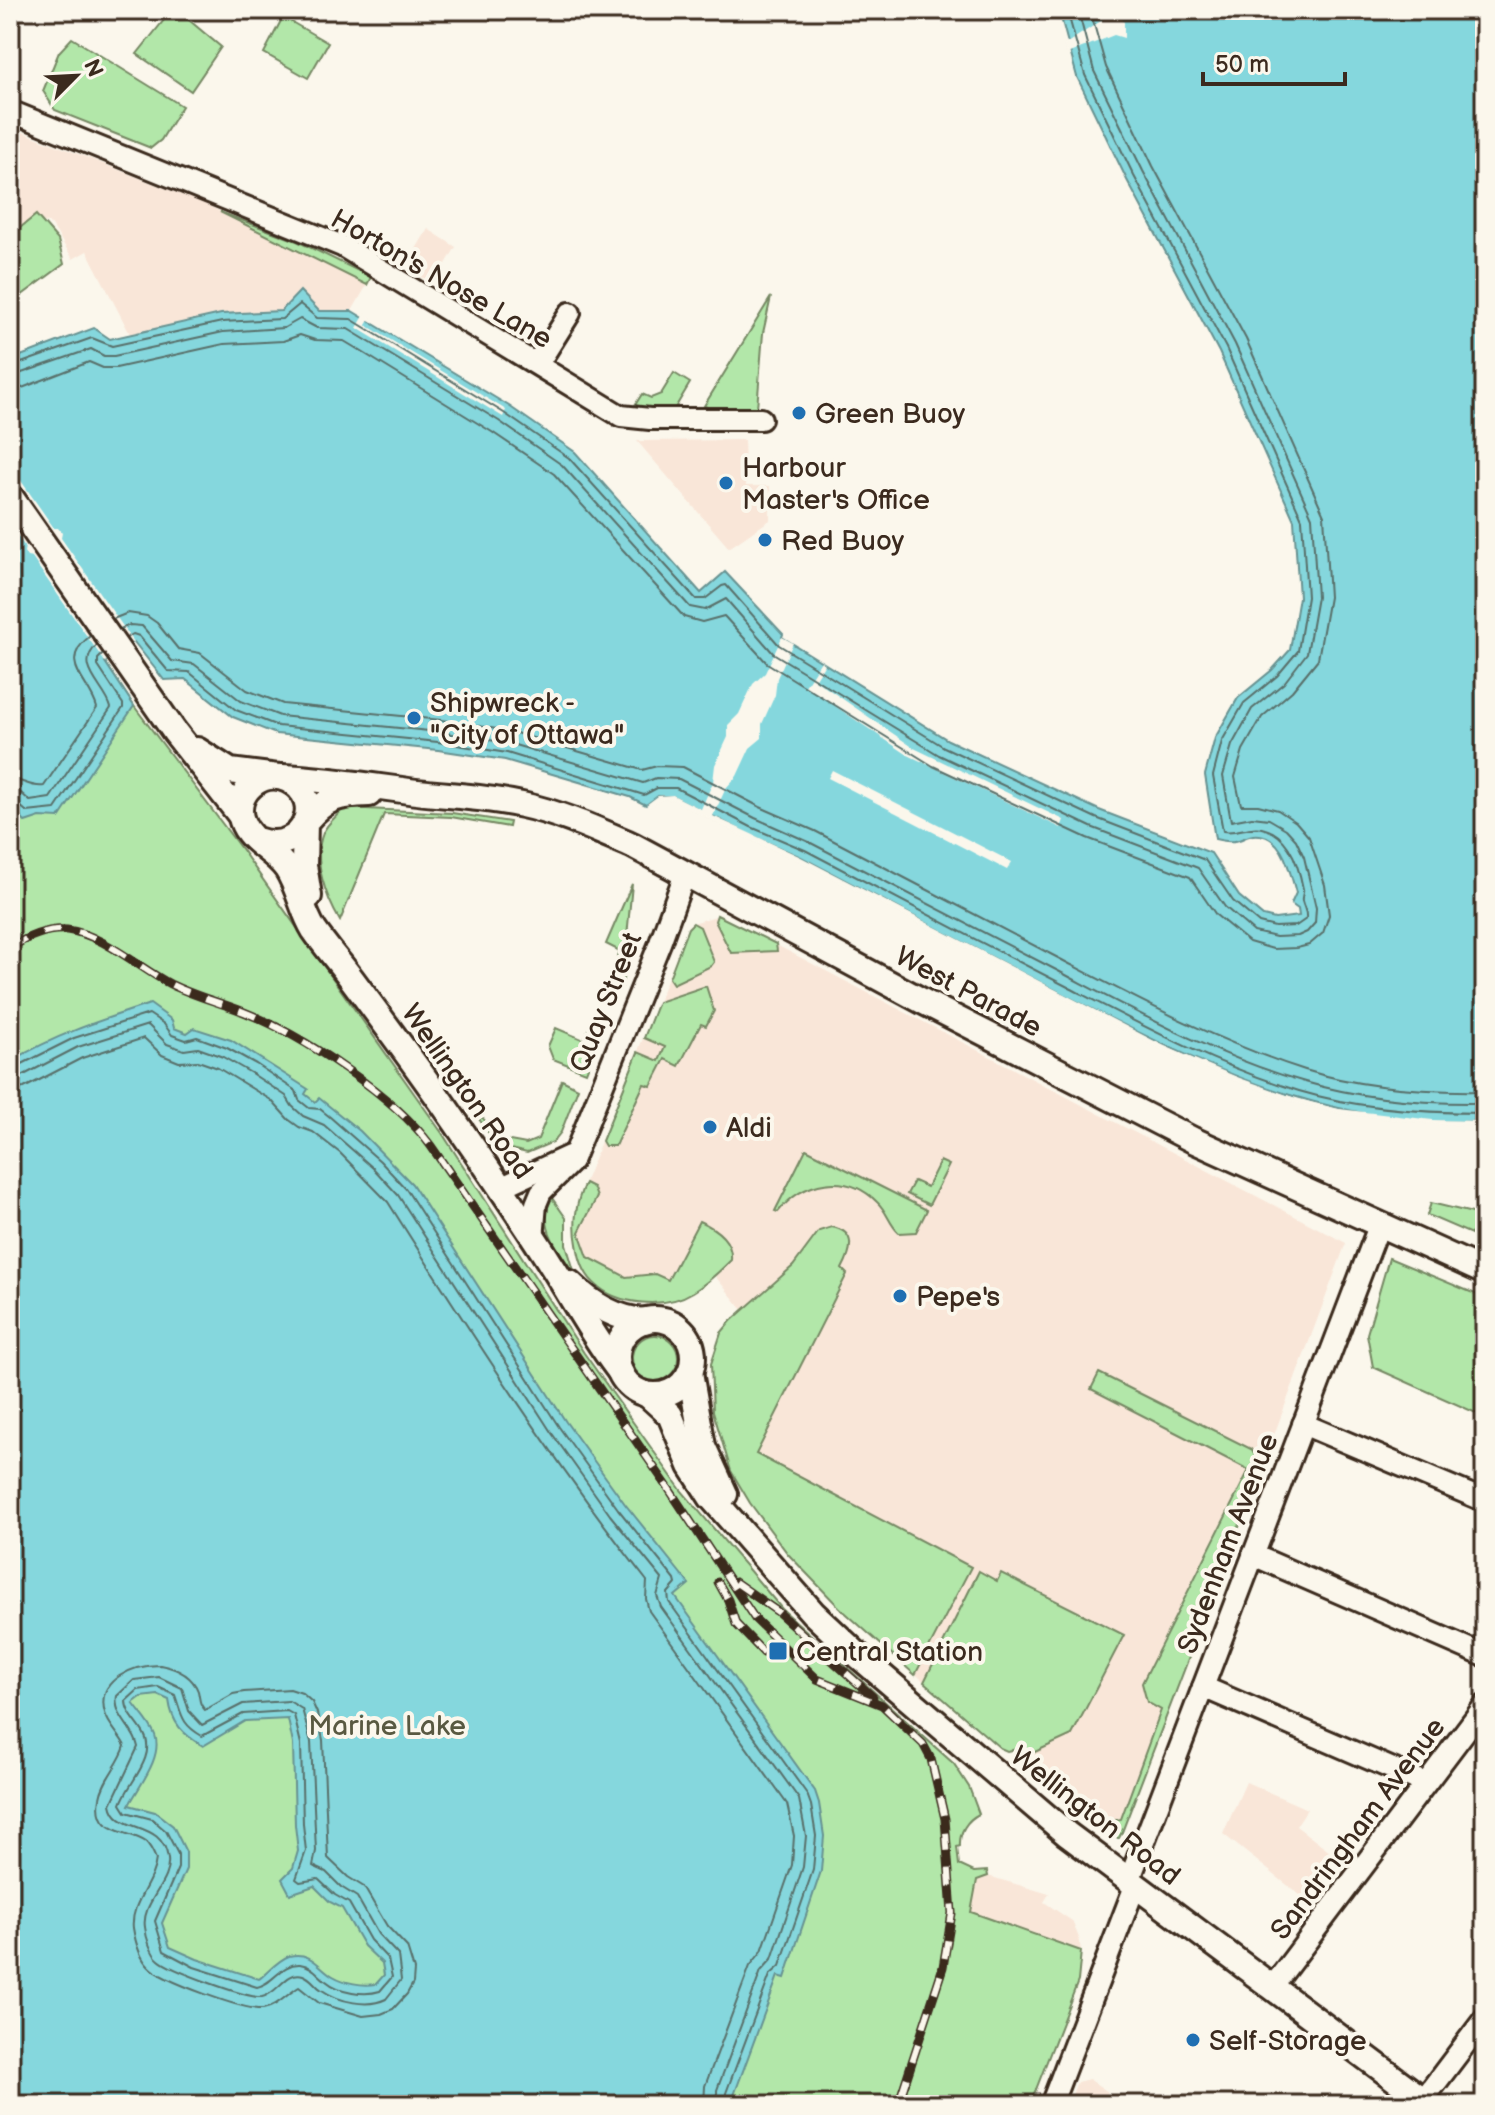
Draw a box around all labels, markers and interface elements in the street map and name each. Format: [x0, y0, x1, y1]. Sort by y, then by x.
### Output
north arrow [36, 36, 116, 116]
scale bar [1203, 36, 1345, 86]
text: 50 m [1215, 50, 1269, 79]
text: N [77, 55, 109, 82]
street label: Horton's Nose Lane [325, 203, 558, 356]
place label: Green Buoy [815, 398, 965, 431]
marker: Green Buoy [790, 404, 808, 422]
place label: Harbour Master's Office [742, 452, 930, 517]
marker: Harbour Master's Office [717, 474, 735, 492]
place label: Red Buoy [781, 525, 904, 558]
marker: Red Buoy [756, 531, 774, 549]
place label: Shipwreck - "City of Ottawa" [430, 687, 624, 752]
marker: Shipwreck - "City of Ottawa" [405, 709, 423, 727]
street label: Quay Street [563, 927, 650, 1077]
street label: West Parade [889, 940, 1047, 1045]
street label: Wellington Road [394, 998, 539, 1186]
place label: Aldi [726, 1112, 772, 1145]
marker: Aldi [701, 1118, 719, 1136]
place label: Pepe's [916, 1281, 1000, 1314]
marker: Pepe's [891, 1287, 909, 1305]
street label: Sydenham Avenue [1171, 1429, 1286, 1658]
place label: Central Station [796, 1636, 983, 1669]
marker: Central Station [767, 1640, 789, 1662]
park label: Marine Lake [308, 1710, 466, 1743]
street label: Sandringham Avenue [1264, 1711, 1452, 1946]
street label: Wellington Road [1004, 1740, 1186, 1893]
place label: Self-Storage [1209, 2025, 1367, 2058]
marker: Self-Storage [1184, 2031, 1202, 2049]

